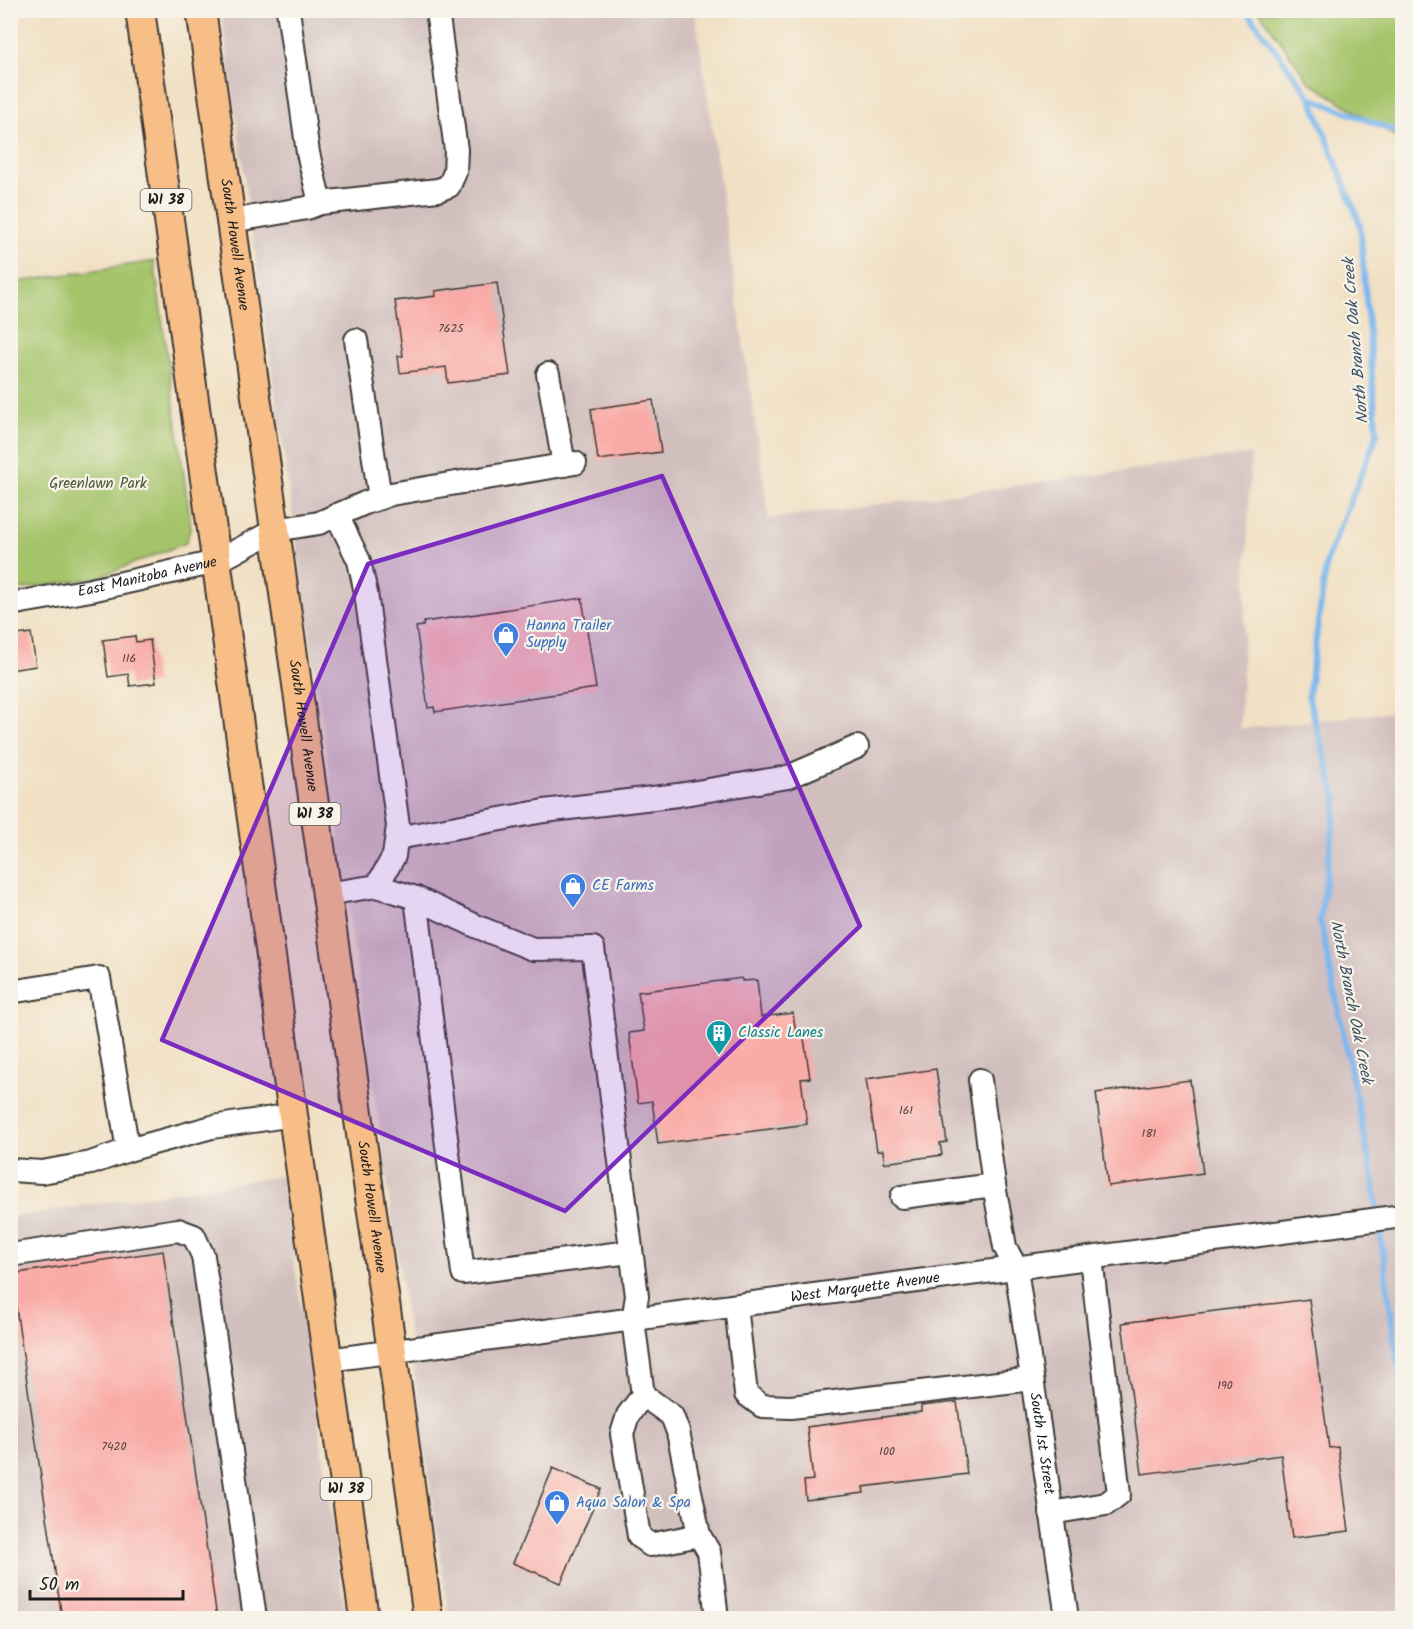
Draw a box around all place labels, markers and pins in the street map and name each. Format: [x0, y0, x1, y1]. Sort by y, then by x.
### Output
place label: Hanna Trailer Supply [526, 614, 612, 655]
shop icon: Hanna Trailer Supply [491, 620, 521, 658]
shop icon: CE Farms [558, 871, 588, 909]
place label: CE Farms [592, 874, 655, 898]
building icon: Classic Lanes [704, 1018, 734, 1056]
place label: Classic Lanes [738, 1021, 824, 1045]
shop icon: Aqua Salon & Spa [542, 1488, 572, 1526]
place label: Aqua Salon & Spa [576, 1491, 691, 1515]

